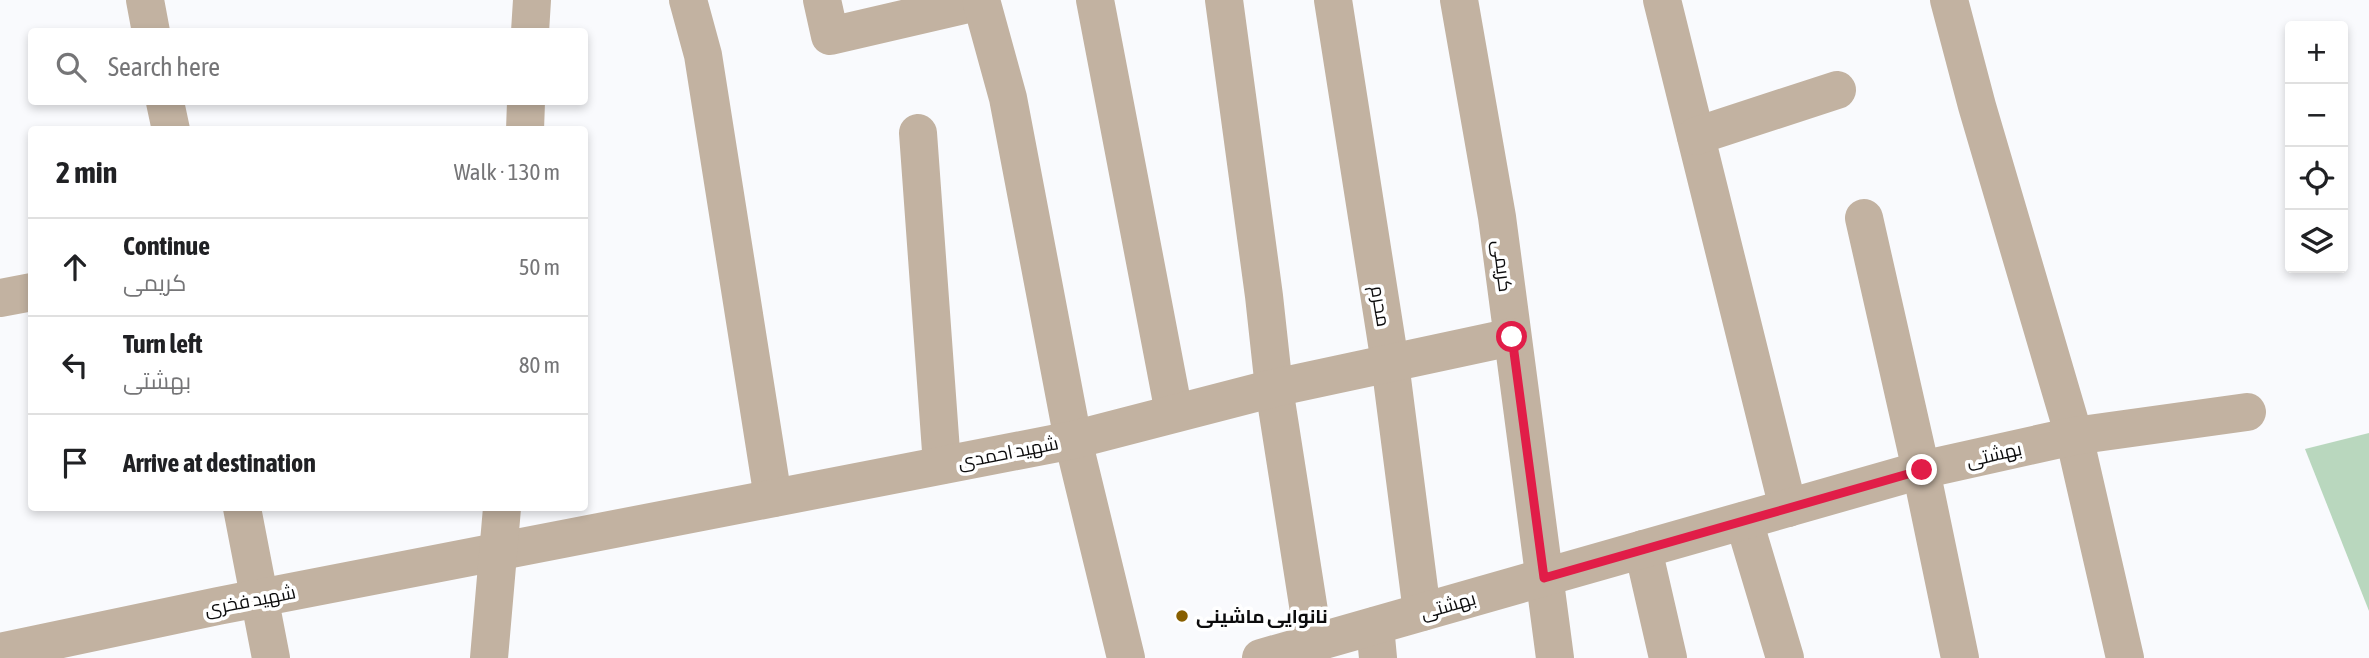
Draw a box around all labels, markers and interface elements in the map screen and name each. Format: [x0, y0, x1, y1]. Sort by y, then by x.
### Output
map controls [2285, 21, 2348, 273]
button: + [2285, 21, 2348, 84]
search box [28, 28, 588, 105]
icon: search [52, 48, 90, 86]
text: Search here [108, 52, 220, 82]
button: − [2285, 84, 2348, 147]
button: locate [2285, 147, 2348, 210]
text: 2 min [56, 155, 117, 189]
text: Walk · 130 m [454, 159, 560, 185]
button: layers [2285, 210, 2348, 273]
text: Continue [123, 231, 210, 261]
street label: کریمی [1488, 239, 1517, 293]
icon: ahead [56, 248, 94, 286]
text: 50 m [519, 254, 560, 280]
text: کریمی [123, 270, 186, 296]
street label: محرم [1364, 284, 1395, 329]
route start [1496, 321, 1527, 352]
text: Turn left [123, 329, 203, 359]
icon: left [56, 346, 94, 384]
text: 80 m [519, 352, 560, 378]
text: بهشتی [123, 368, 191, 394]
street label: شهید احمدی [956, 431, 1060, 474]
street label: بهشتی [1964, 437, 2024, 472]
icon: arrive [56, 444, 94, 482]
text: Arrive at destination [123, 448, 316, 478]
route end [1906, 454, 1937, 485]
street label: شهید فخری [203, 580, 298, 621]
street label: بهشتی [1418, 587, 1478, 624]
place label: نانوایی ماشینی [1196, 605, 1328, 628]
marker: نانوایی ماشینی [1174, 608, 1190, 624]

